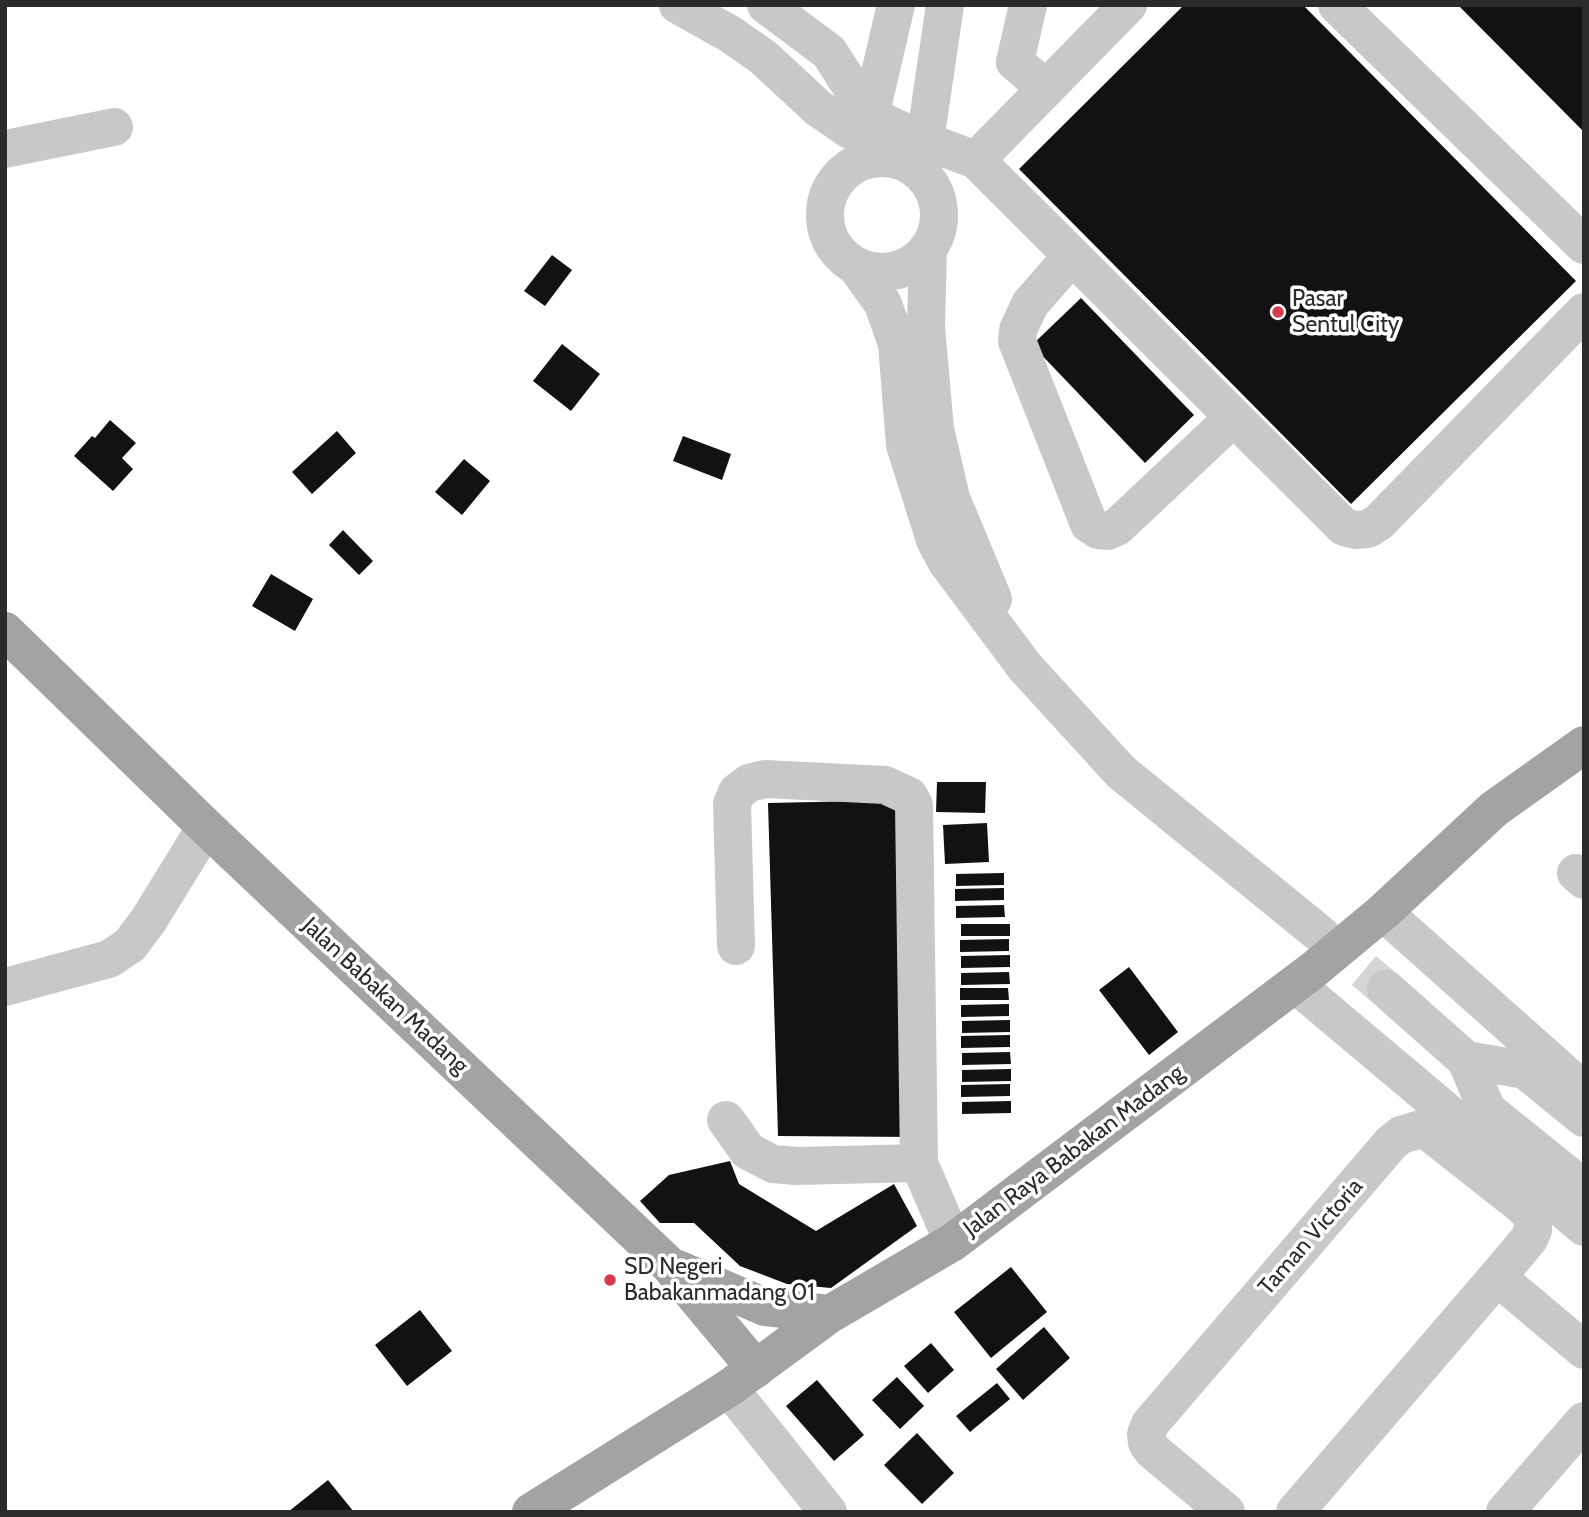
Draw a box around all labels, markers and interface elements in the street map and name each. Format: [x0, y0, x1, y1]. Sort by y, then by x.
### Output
place label: Pasar Sentul City [1292, 285, 1399, 339]
marker: Pasar Sentul City [1270, 304, 1286, 320]
street label: Jalan Babakan Madang [296, 912, 474, 1080]
street label: Jalan Raya Babakan Madang [958, 1059, 1190, 1243]
street label: Taman Victoria [1253, 1173, 1369, 1301]
place label: SD Negeri Babakanmadang 01 [624, 1253, 815, 1307]
marker: SD Negeri Babakanmadang 01 [602, 1272, 618, 1288]

